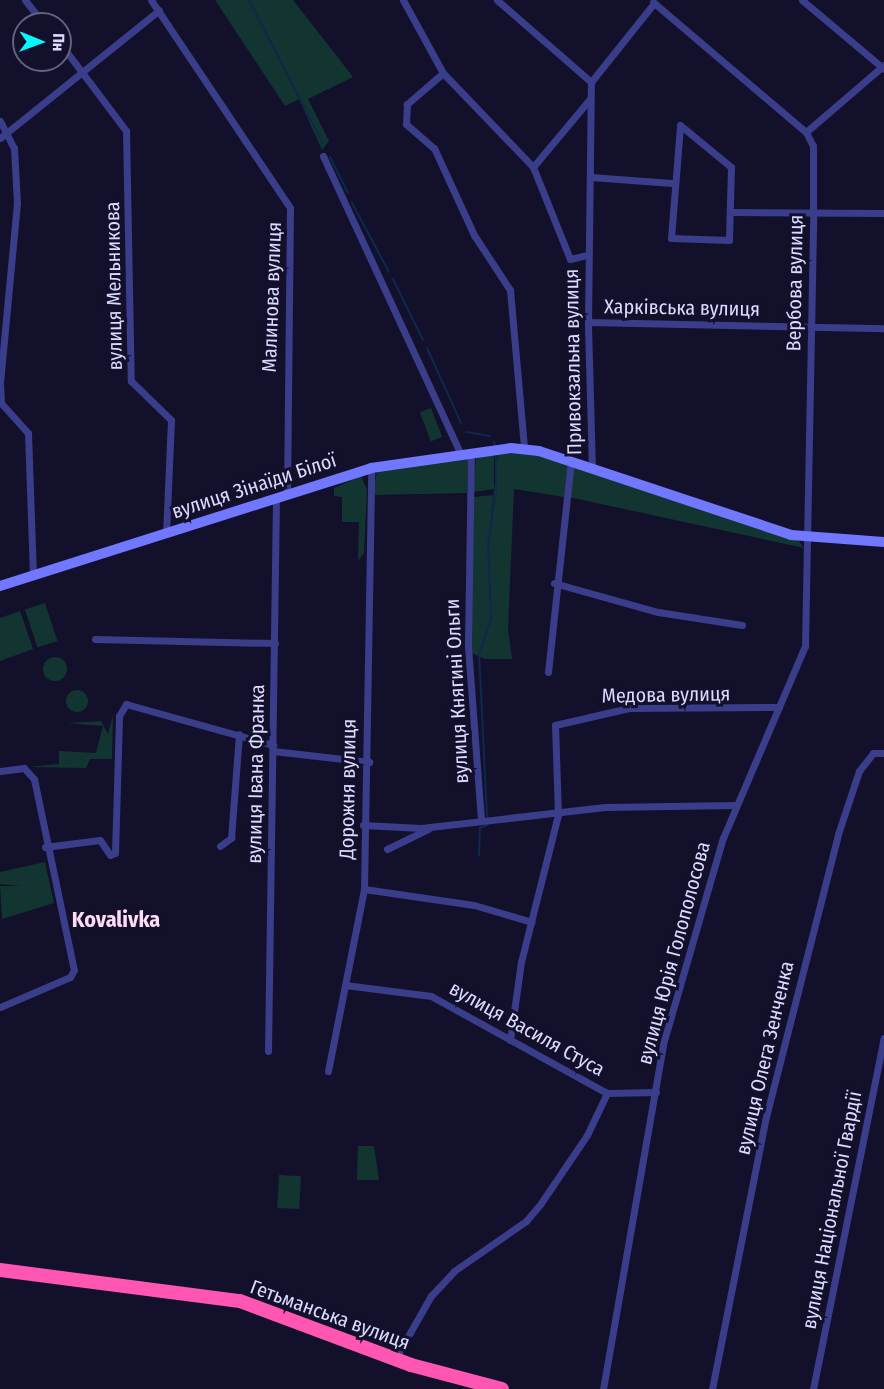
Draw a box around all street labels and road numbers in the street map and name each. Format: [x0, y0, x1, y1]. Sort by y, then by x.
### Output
street label: вулиця Мельникова [101, 201, 127, 371]
street label: Вербова вулиця [782, 214, 808, 352]
street label: Малинова вулиця [257, 221, 287, 373]
street label: Привокзальна вулиця [559, 269, 587, 455]
street label: Харківська вулиця [604, 295, 760, 321]
street label: вулиця Зінаїди Білої [169, 448, 339, 524]
street label: вулиця Княгині Ольги [440, 598, 474, 784]
street label: Медова вулиця [601, 682, 731, 708]
street label: вулиця Івана Франка [242, 684, 270, 864]
street label: Дорожня вулиця [335, 718, 361, 860]
street label: вулиця Юрія Голополосова [633, 839, 715, 1067]
street label: вулиця Олега Зенченка [731, 959, 799, 1157]
street label: вулиця Василя Стуса [445, 976, 609, 1082]
street label: вулиця Національної Гвардії [797, 1089, 867, 1331]
street label: Гетьманська вулиця [247, 1275, 413, 1355]

